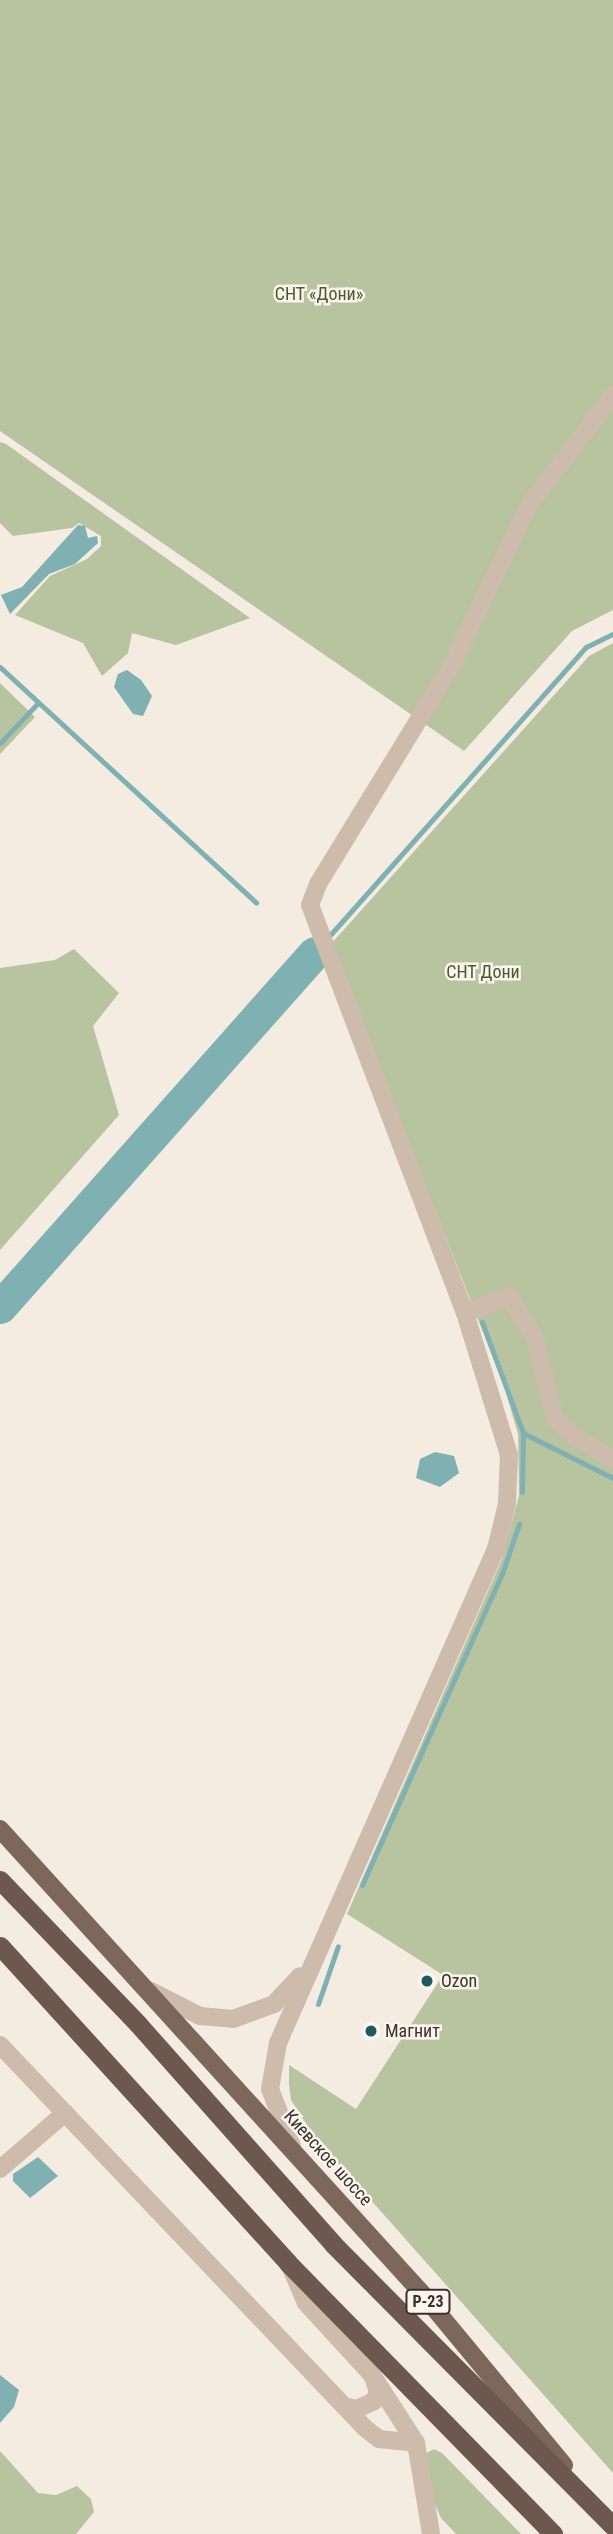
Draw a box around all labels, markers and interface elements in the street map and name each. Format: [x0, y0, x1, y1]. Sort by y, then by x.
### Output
park label: СНТ «Дони» [275, 283, 363, 305]
park label: СНТ Дони [446, 961, 520, 983]
place label: Ozon [441, 1970, 477, 1992]
marker: Ozon [419, 1973, 435, 1989]
place label: Магнит [385, 2020, 440, 2042]
marker: Магнит [363, 2023, 379, 2039]
street label: Киевское шоссе [279, 2106, 377, 2210]
road number: Р-23 [405, 2290, 451, 2314]

